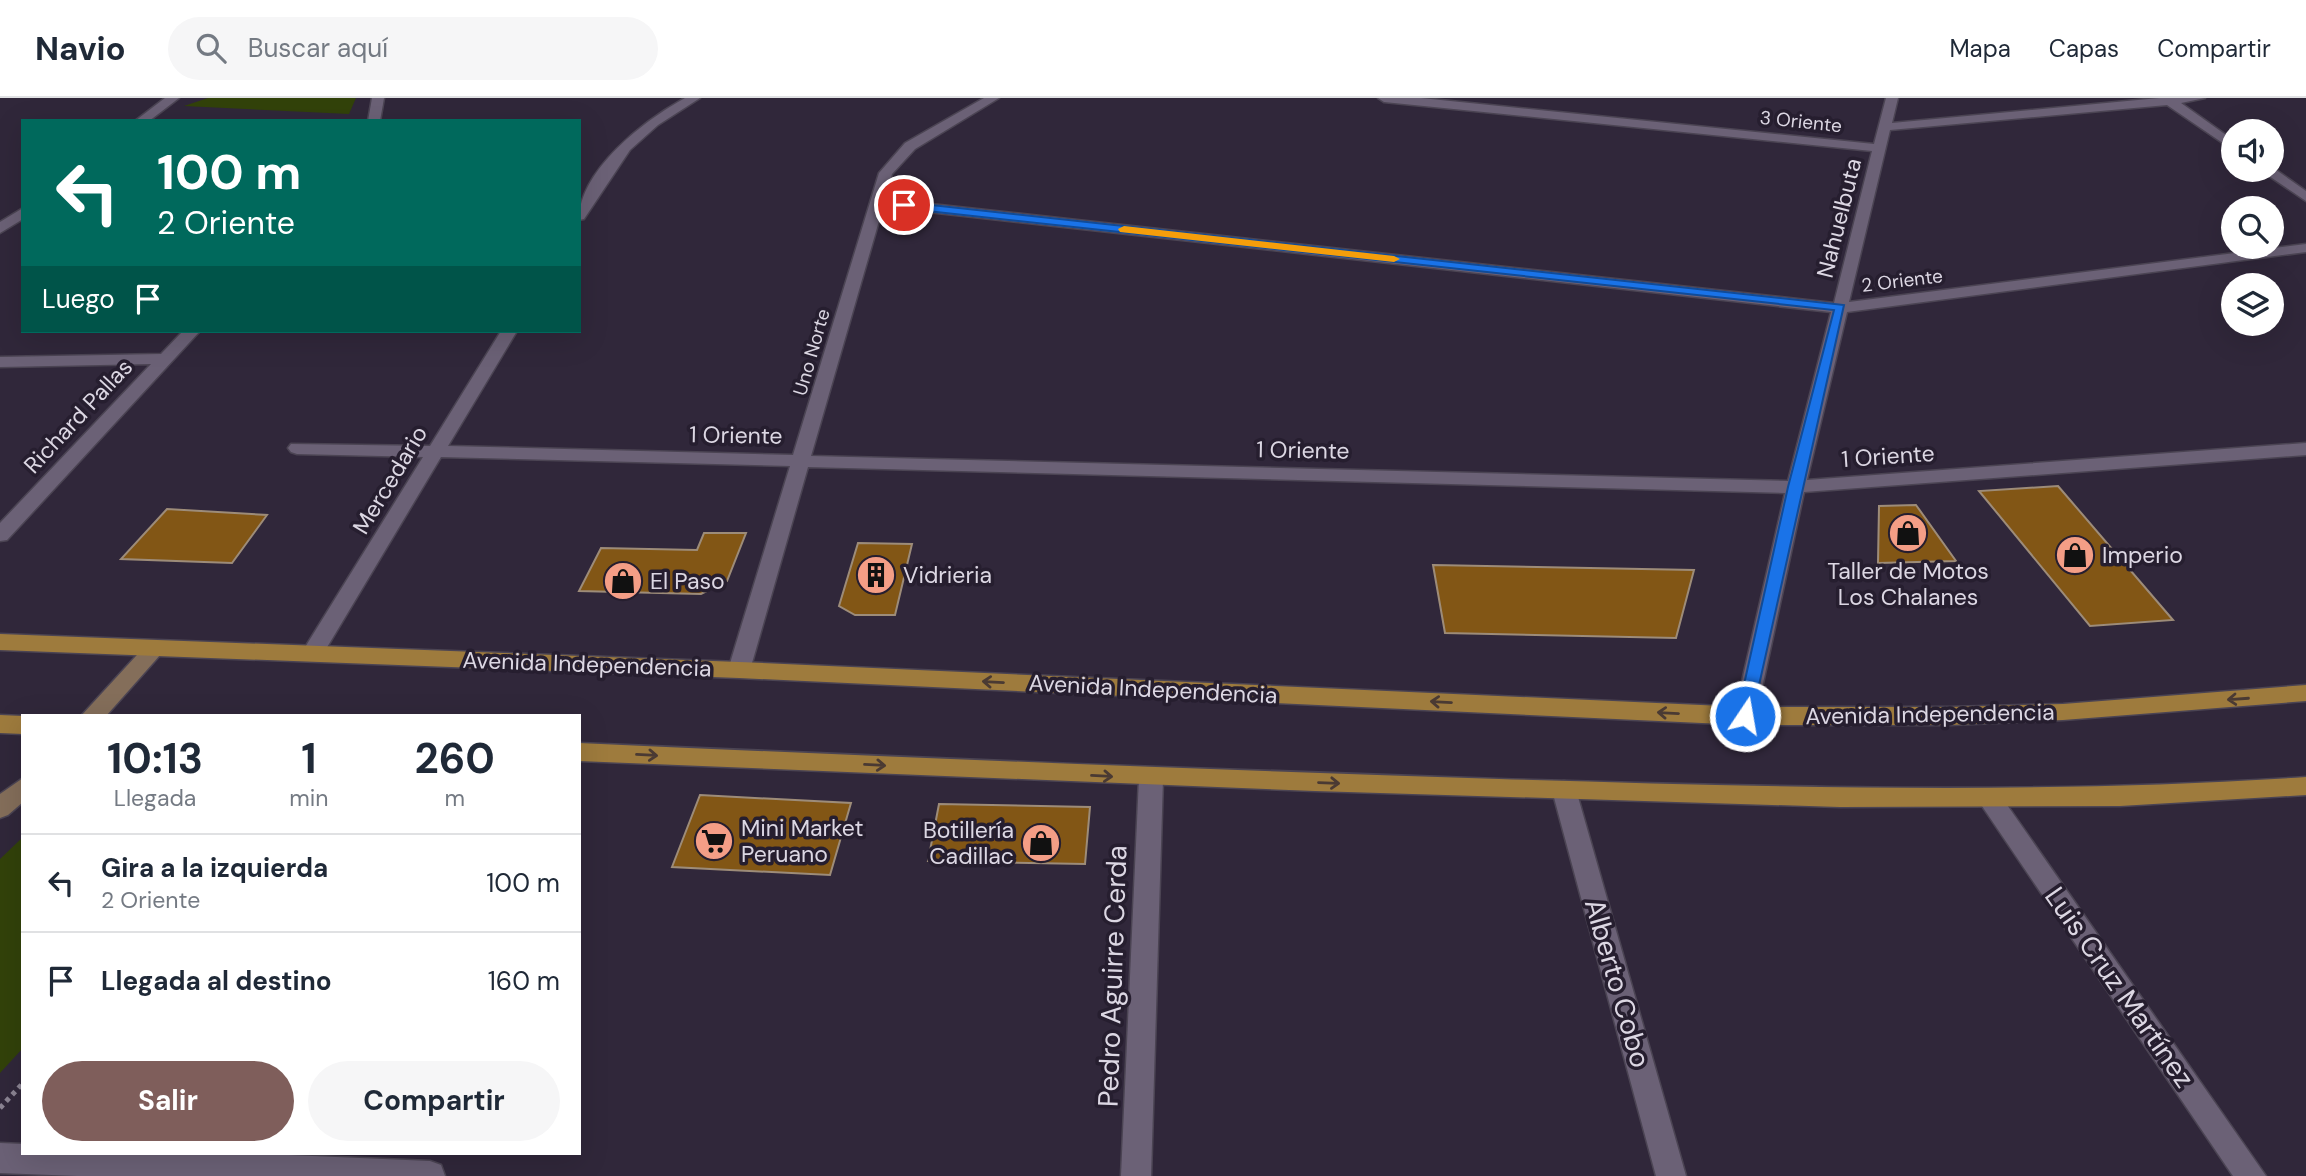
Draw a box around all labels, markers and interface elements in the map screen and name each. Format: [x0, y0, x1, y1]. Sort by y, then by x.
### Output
search box [168, 17, 658, 80]
text: Navio [35, 27, 126, 70]
icon: search [192, 29, 230, 67]
text: Buscar aquí [248, 31, 388, 65]
text: Mapa [1949, 33, 2011, 64]
text: Capas [2049, 33, 2119, 64]
text: Compartir [2157, 33, 2271, 64]
street label: 3 Oriente [1759, 105, 1843, 138]
map controls [2221, 119, 2284, 336]
button: sound [2221, 119, 2284, 182]
text: 100 m [157, 140, 301, 204]
icon: left [42, 147, 133, 238]
street label: Nahuelbuta [1810, 155, 1868, 281]
pin [874, 175, 934, 235]
icon: arrive [885, 186, 923, 224]
button: search [2221, 196, 2284, 259]
text: 2 Oriente [157, 202, 295, 244]
street label: 2 Oriente [1860, 263, 1944, 298]
button: layers [2221, 273, 2284, 336]
icon: arrive [129, 280, 167, 318]
text: Luego [42, 282, 115, 316]
street label: Uno Norte [787, 306, 836, 398]
street label: Richard Pallas [17, 352, 139, 480]
street label: 1 Oriente [689, 419, 783, 451]
street label: Mercedario [346, 420, 434, 540]
street label: 1 Oriente [1256, 434, 1350, 466]
street label: 1 Oriente [1840, 438, 1936, 474]
shop icon: Taller de Motos Los Chalanes [1887, 512, 1929, 554]
shop icon: Imperio [2054, 534, 2096, 576]
place label: Imperio [2102, 540, 2183, 570]
building icon: Vidrieria [855, 554, 897, 596]
place label: Taller de Motos Los Chalanes [1827, 556, 1989, 612]
shop icon: El Paso [602, 560, 644, 602]
place label: Vidrieria [903, 560, 992, 590]
place label: El Paso [650, 566, 725, 596]
street label: Avenida Independencia [462, 645, 712, 683]
street label: Avenida Independencia [1028, 668, 1278, 710]
one-way arrow [982, 675, 1005, 688]
position arrow [1708, 679, 1782, 753]
one-way arrow [2227, 692, 2250, 705]
one-way arrow [1430, 696, 1453, 709]
street label: Avenida Independencia [1805, 697, 2055, 731]
one-way arrow [1657, 706, 1680, 719]
text: 10:13 [107, 731, 203, 786]
text: 1 [301, 731, 316, 786]
text: 260 [415, 731, 495, 786]
one-way arrow [636, 749, 659, 762]
one-way arrow [863, 759, 886, 772]
one-way arrow [1090, 769, 1113, 782]
one-way arrow [1318, 777, 1341, 790]
text: Llegada [114, 783, 196, 813]
text: min [289, 783, 328, 813]
text: m [444, 783, 465, 813]
place label: Mini Market Peruano [741, 813, 864, 869]
place label: Botillería Cadillac [923, 815, 1014, 871]
supermarket icon: Mini Market Peruano [693, 820, 735, 862]
shop icon: Botillería Cadillac [1020, 822, 1062, 864]
street label: Pedro Aguirre Cerda [1089, 845, 1136, 1108]
text: Gira a la izquierda [101, 851, 328, 885]
icon: left [42, 864, 80, 902]
text: 100 m [486, 866, 560, 900]
street label: Luis Cruz Martínez [2036, 880, 2203, 1095]
text: 2 Oriente [101, 885, 200, 915]
street label: Alberto Cobo [1576, 894, 1659, 1072]
icon: arrive [42, 962, 80, 1000]
text: Llegada al destino [101, 964, 332, 998]
text: 160 m [488, 964, 560, 998]
button: Salir [42, 1061, 294, 1141]
button: Compartir [308, 1061, 560, 1141]

